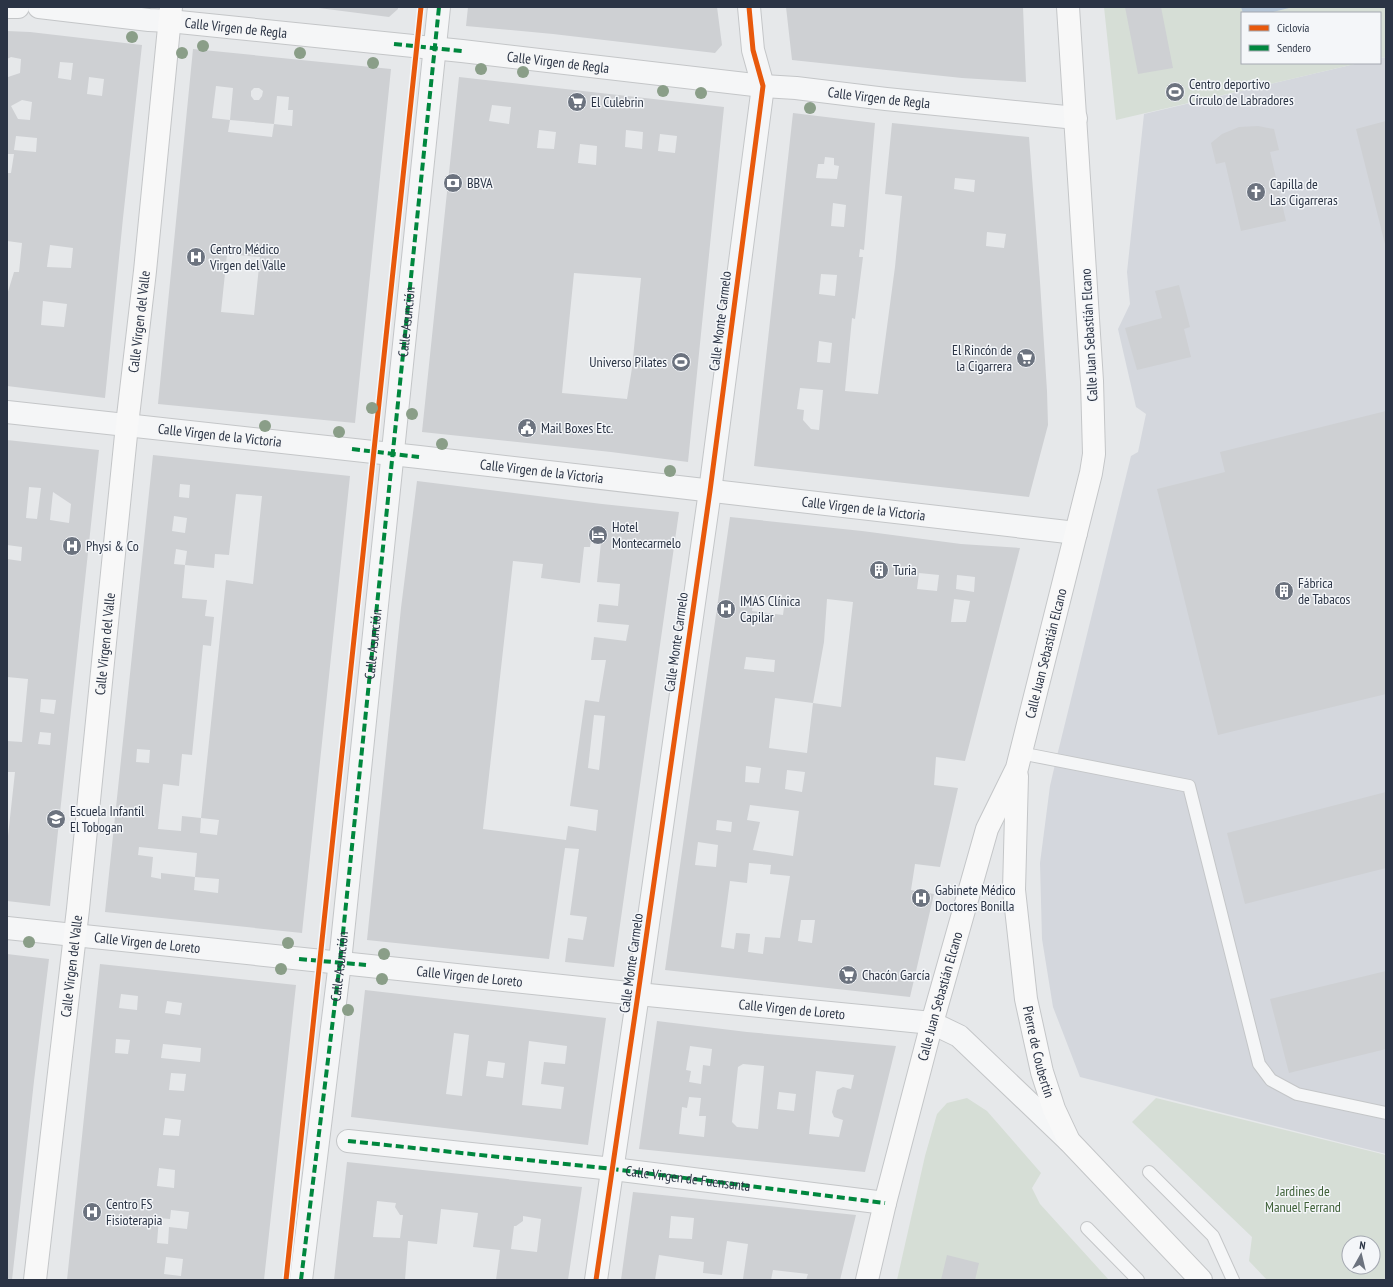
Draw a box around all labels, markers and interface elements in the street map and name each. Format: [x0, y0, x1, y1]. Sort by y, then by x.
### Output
legend [1241, 12, 1381, 64]
street label: Calle Virgen de Regla [184, 14, 288, 42]
text: Ciclovía [1277, 20, 1309, 35]
text: Sendero [1277, 40, 1311, 55]
street label: Calle Virgen de Regla [506, 47, 610, 77]
place label: Centro deportivo Círculo de Labradores [1189, 75, 1294, 109]
sports icon: Centro deportivo Círculo de Labradores [1164, 81, 1186, 103]
street label: Calle Virgen de Regla [827, 83, 931, 112]
supermarket icon: El Culebrin [566, 91, 588, 113]
place label: El Culebrin [591, 93, 644, 111]
bank icon: BBVA [442, 172, 464, 194]
place label: BBVA [467, 174, 493, 192]
place label: Capilla de Las Cigarreras [1270, 175, 1338, 209]
church icon: Capilla de Las Cigarreras [1245, 181, 1267, 203]
place label: Centro Médico Virgen del Valle [209, 240, 286, 274]
hospital icon: Centro Médico Virgen del Valle [185, 246, 207, 268]
street label: Calle Juan Sebastián Elcano [1077, 268, 1101, 402]
street label: Calle Virgen del Valle [124, 269, 154, 374]
street label: Calle Monte Carmelo [705, 270, 735, 372]
street label: Calle Asunción [394, 286, 419, 358]
place label: El Rincón de la Cigarrera [952, 341, 1012, 375]
supermarket icon: El Rincón de la Cigarrera [1015, 347, 1037, 369]
sports icon: Universo Pilates [670, 351, 692, 373]
place label: Universo Pilates [589, 353, 667, 371]
public building icon: Mail Boxes Etc. [516, 417, 538, 439]
place label: Mail Boxes Etc. [541, 419, 613, 437]
street label: Calle Virgen de la Victoria [157, 420, 283, 451]
street label: Calle Virgen de la Victoria [479, 455, 605, 487]
street label: Calle Virgen de la Victoria [801, 492, 926, 525]
place label: Hotel Montecarmelo [612, 518, 681, 552]
hotel icon: Hotel Montecarmelo [587, 524, 609, 546]
hospital icon: Physi & Co [61, 535, 83, 557]
place label: Physi & Co [86, 537, 139, 555]
building icon: Turia [868, 559, 890, 581]
place label: Turia [893, 561, 917, 579]
place label: Fábrica de Tabacos [1298, 574, 1351, 608]
building icon: Fábrica de Tabacos [1273, 580, 1295, 602]
street label: Calle Juan Sebastián Elcano [1021, 586, 1071, 720]
street label: Calle Monte Carmelo [660, 591, 692, 693]
street label: Calle Virgen del Valle [91, 592, 119, 696]
place label: IMAS Clínica Capilar [740, 592, 800, 626]
hospital icon: IMAS Clínica Capilar [715, 598, 737, 620]
street label: Calle Asunción [360, 608, 386, 680]
place label: Escuela Infantil El Tobogan [70, 802, 145, 836]
school or university icon: Escuela Infantil El Tobogan [45, 808, 67, 830]
place label: Gabinete Médico Doctores Bonilla [935, 881, 1016, 915]
hospital icon: Gabinete Médico Doctores Bonilla [910, 887, 932, 909]
street label: Calle Monte Carmelo [615, 912, 647, 1014]
street label: Calle Virgen del Valle [57, 914, 86, 1018]
street label: Calle Virgen de Loreto [93, 928, 201, 957]
street label: Calle Asunción [326, 930, 352, 1002]
street label: Calle Juan Sebastián Elcano [914, 930, 966, 1063]
street label: Calle Virgen de Loreto [415, 962, 523, 991]
supermarket icon: Chacón García [837, 964, 859, 986]
place label: Chacón García [862, 966, 930, 984]
street label: Calle Virgen de Loreto [738, 995, 846, 1023]
street label: Pierre de Coubertin [1019, 1004, 1059, 1100]
street label: Calle Virgen de Fuensanta [624, 1162, 751, 1195]
park label: Jardines de Manuel Ferrand [1265, 1182, 1341, 1216]
place label: Centro FS Fisioterapia [106, 1195, 162, 1229]
hospital icon: Centro FS Fisioterapia [81, 1201, 103, 1223]
north arrow [1341, 1235, 1381, 1275]
text: N [1358, 1238, 1366, 1252]

